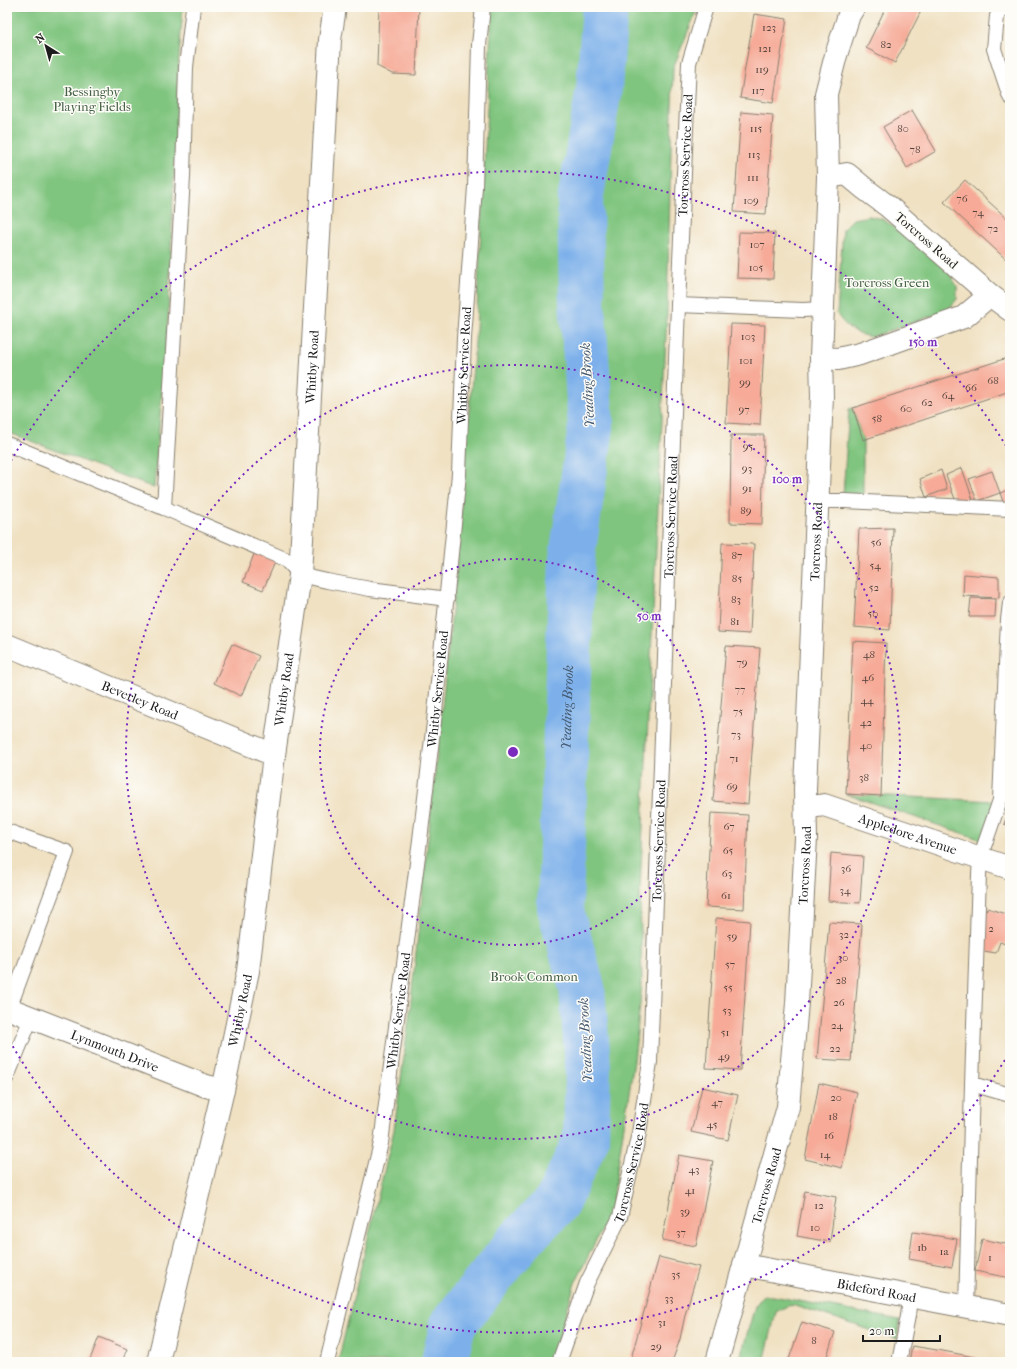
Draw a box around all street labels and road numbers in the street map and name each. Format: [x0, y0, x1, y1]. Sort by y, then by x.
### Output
street label: Torcross Service Road [675, 93, 696, 217]
street label: Torcross Road [892, 209, 962, 272]
street label: Whitby Service Road [454, 305, 474, 425]
street label: Whitby Road [303, 329, 322, 405]
street label: Torcross Service Road [661, 454, 680, 579]
street label: Torcross Road [807, 501, 825, 581]
street label: Whitby Service Road [424, 629, 451, 749]
street label: Whitby Road [271, 651, 297, 728]
street label: Beverley Road [99, 678, 181, 723]
street label: Torcross Service Road [649, 778, 668, 902]
street label: Appledore Avenue [856, 810, 959, 858]
street label: Torcross Road [795, 825, 814, 905]
street label: Whitby Service Road [383, 951, 414, 1071]
street label: Whitby Road [225, 972, 255, 1049]
street label: Lynmouth Drive [69, 1027, 161, 1075]
street label: Torcross Service Road [611, 1101, 652, 1226]
street label: Torcross Road [749, 1145, 785, 1226]
street label: Bideford Road [836, 1276, 918, 1305]

